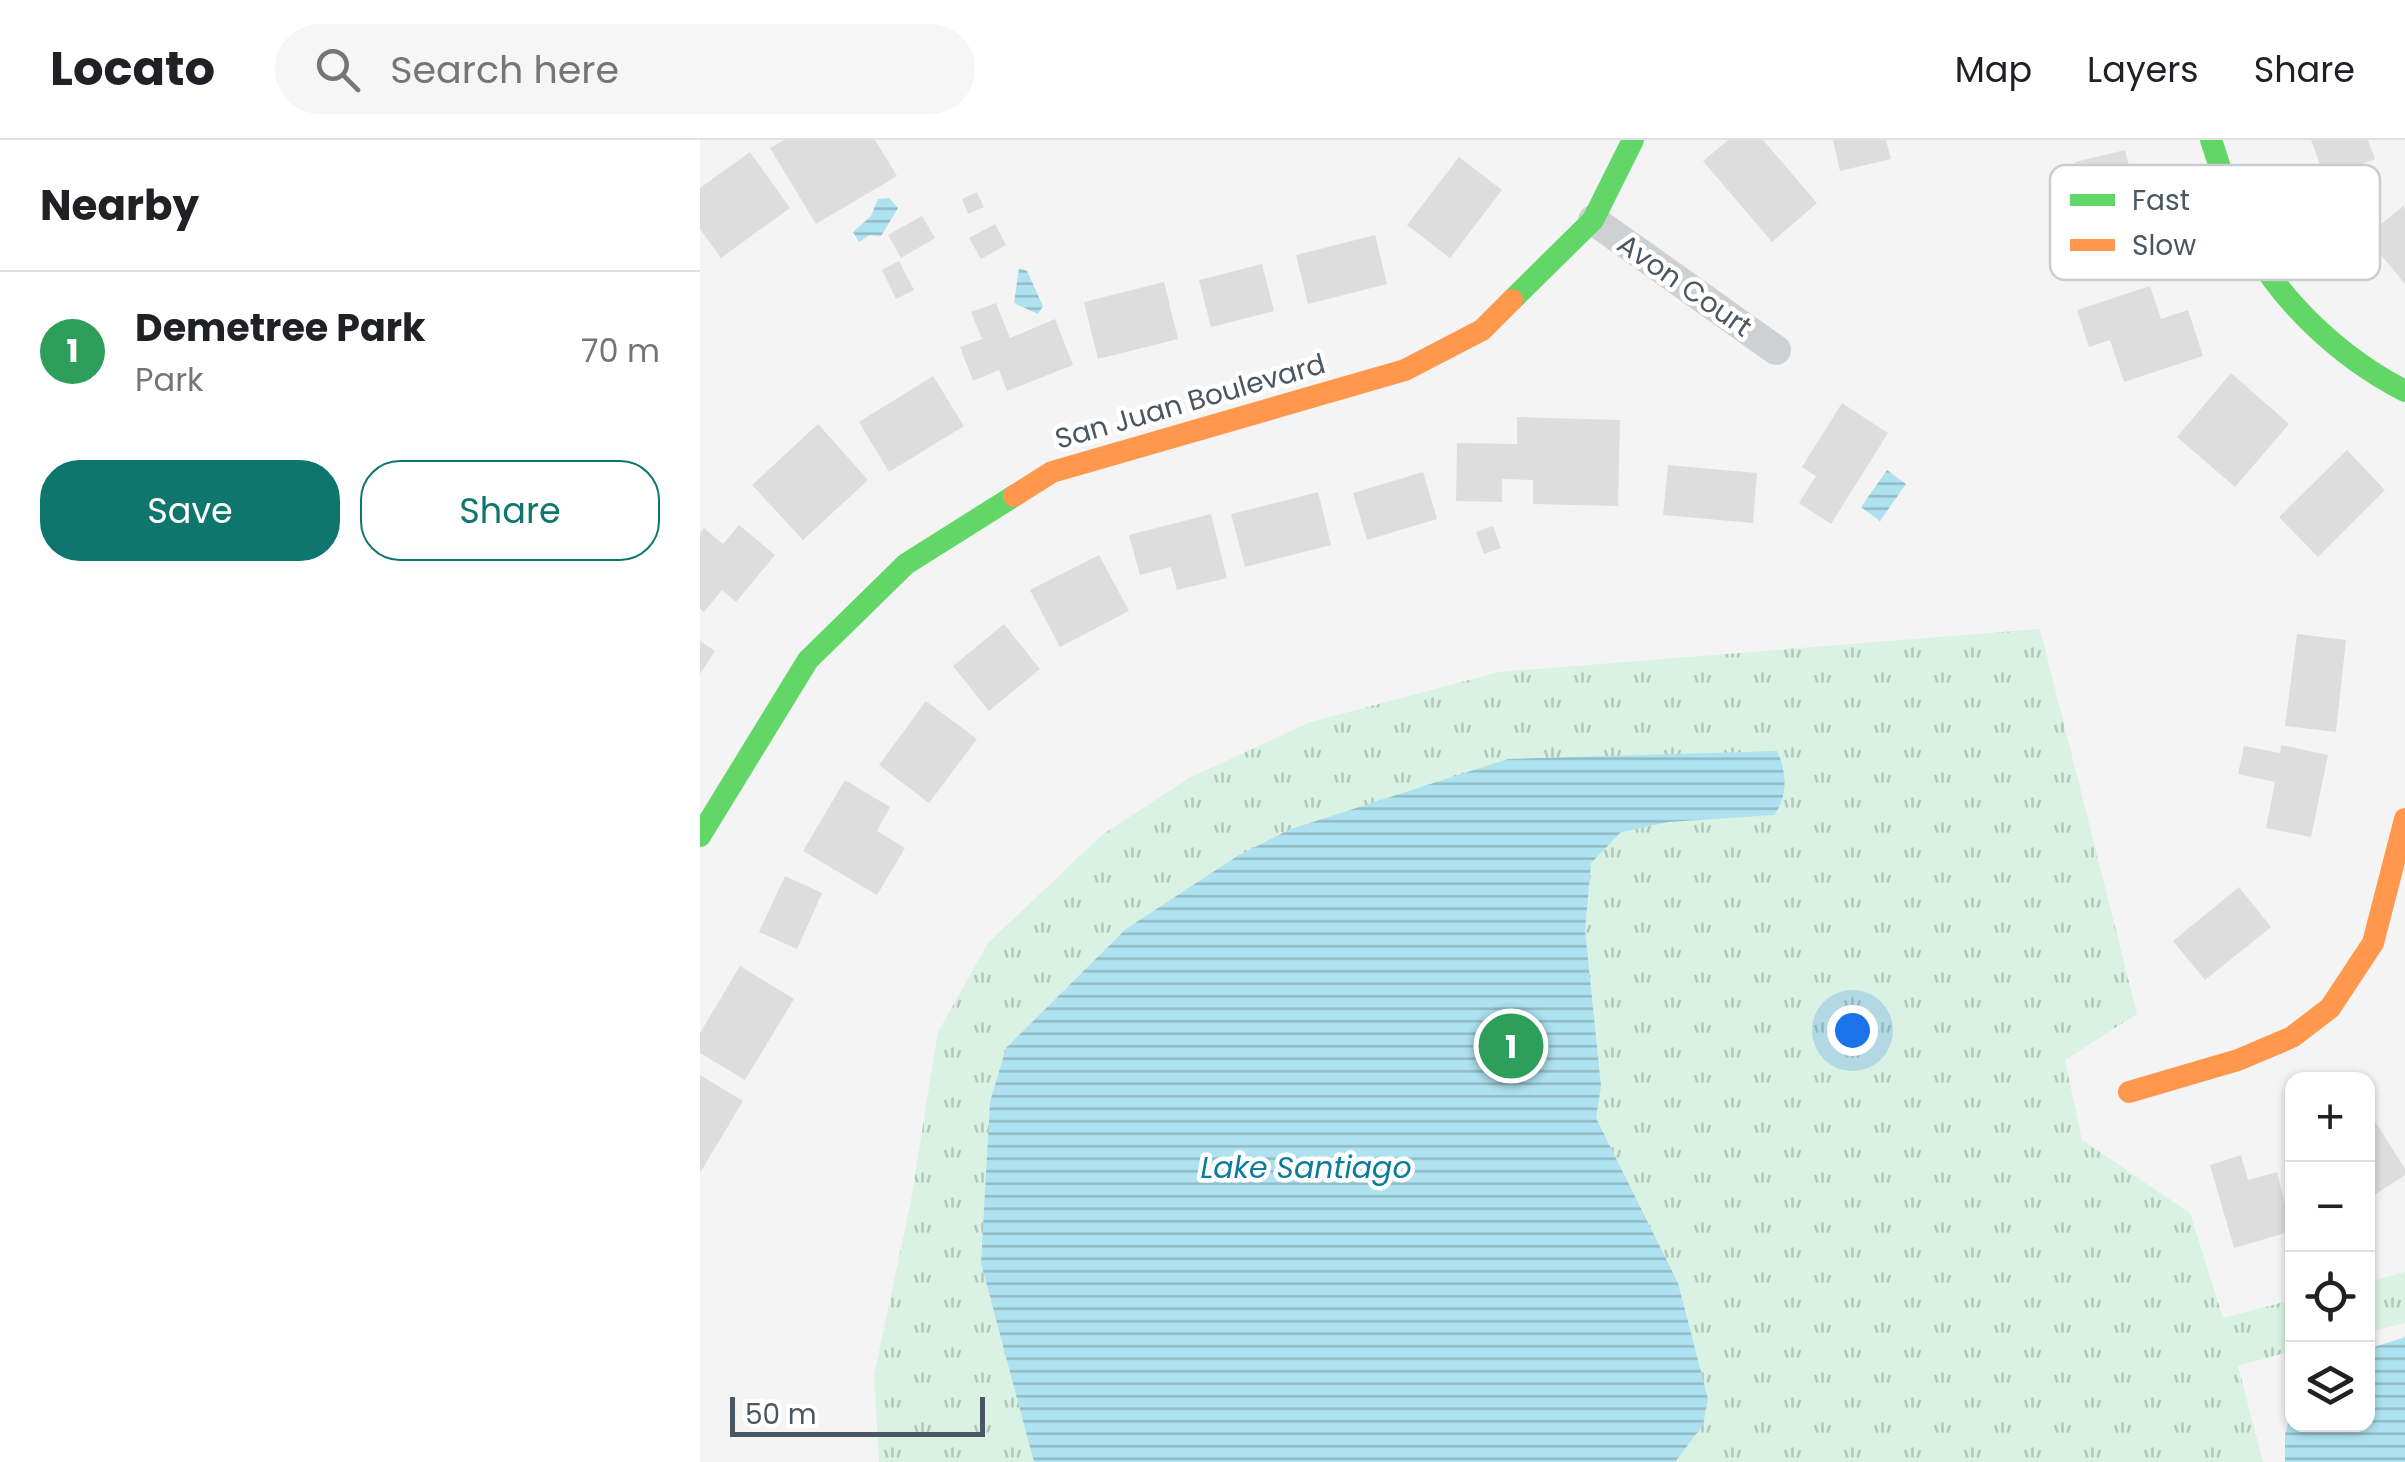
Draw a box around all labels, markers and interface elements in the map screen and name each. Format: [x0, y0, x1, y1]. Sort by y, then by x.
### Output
search box [275, 24, 975, 114]
text: Locato [50, 35, 215, 102]
icon: search [310, 42, 365, 97]
text: Search here [390, 43, 619, 96]
text: Map [1955, 45, 2032, 94]
text: Layers [2087, 45, 2199, 94]
text: Share [2254, 45, 2355, 94]
legend [2050, 165, 2380, 280]
text: Nearby [40, 176, 199, 235]
text: Fast [2132, 181, 2190, 220]
street label: Avon Court [1610, 225, 1760, 346]
text: Slow [2132, 226, 2196, 265]
text: Demetree Park [135, 301, 426, 354]
text: 1 [66, 328, 79, 373]
text: 70 m [581, 328, 660, 373]
street label: San Juan Boulevard [1051, 344, 1330, 459]
text: Park [135, 357, 204, 402]
button: Save [40, 460, 340, 561]
button: Share [360, 460, 660, 561]
your location [1827, 1005, 1878, 1056]
pin: 1 [1478, 1008, 1544, 1084]
map controls [2285, 1072, 2375, 1432]
button: + [2285, 1072, 2375, 1162]
water label: Lake Santiago [1200, 1146, 1412, 1189]
button: − [2285, 1162, 2375, 1252]
button: locate [2285, 1252, 2375, 1342]
button: layers [2285, 1342, 2375, 1432]
scale bar [730, 1392, 985, 1436]
text: 50 m [745, 1395, 816, 1434]

